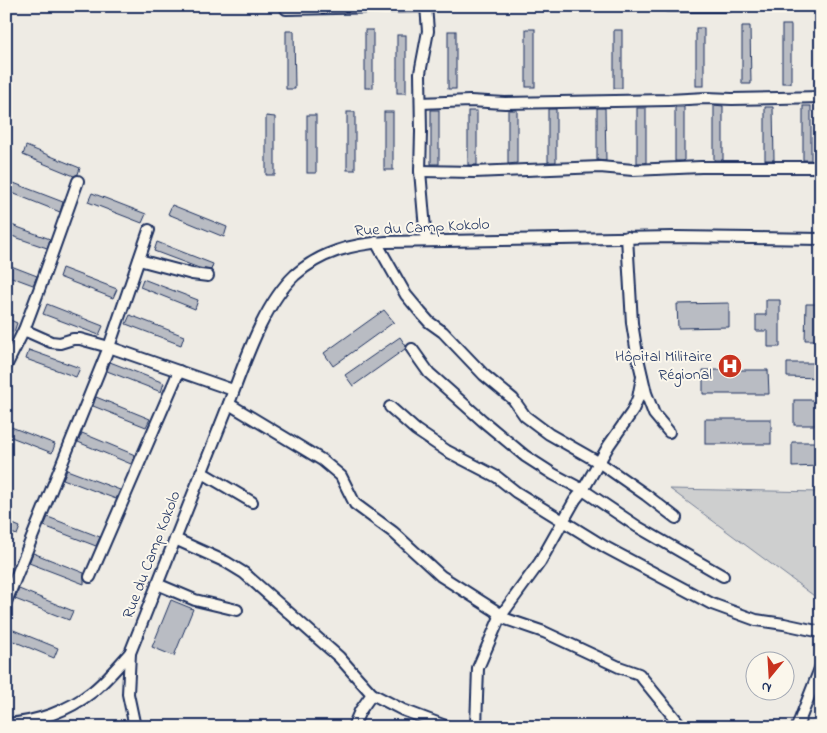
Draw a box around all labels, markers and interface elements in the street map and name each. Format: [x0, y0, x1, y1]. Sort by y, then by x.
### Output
street label: Rue du Camp Kokolo [354, 212, 490, 244]
place label: Hôpital Militaire Régional [615, 345, 713, 387]
hospital icon: Hôpital Militaire Régional [717, 353, 743, 379]
street label: Rue du Camp Kokolo [117, 488, 187, 622]
north arrow [744, 650, 794, 700]
text: N [759, 675, 774, 698]

